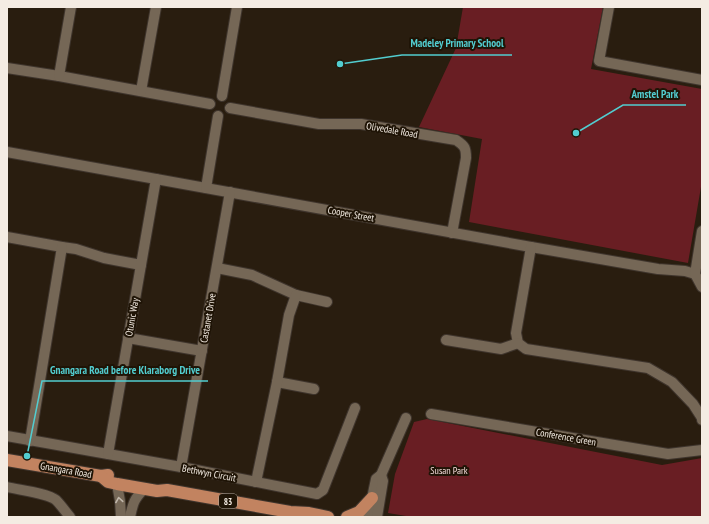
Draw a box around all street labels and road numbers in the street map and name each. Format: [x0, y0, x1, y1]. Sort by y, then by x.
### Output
street label: Olivedale Road [365, 119, 419, 141]
street label: Cooper Street [327, 204, 376, 225]
street label: Castanet Drive [197, 292, 219, 344]
street label: Otunic Way [122, 297, 142, 337]
street label: Conference Green [535, 425, 597, 449]
street label: Gnangara Road [39, 459, 93, 481]
street label: Bethwyn Circuit [181, 461, 237, 485]
road number: 83 [219, 494, 237, 508]

